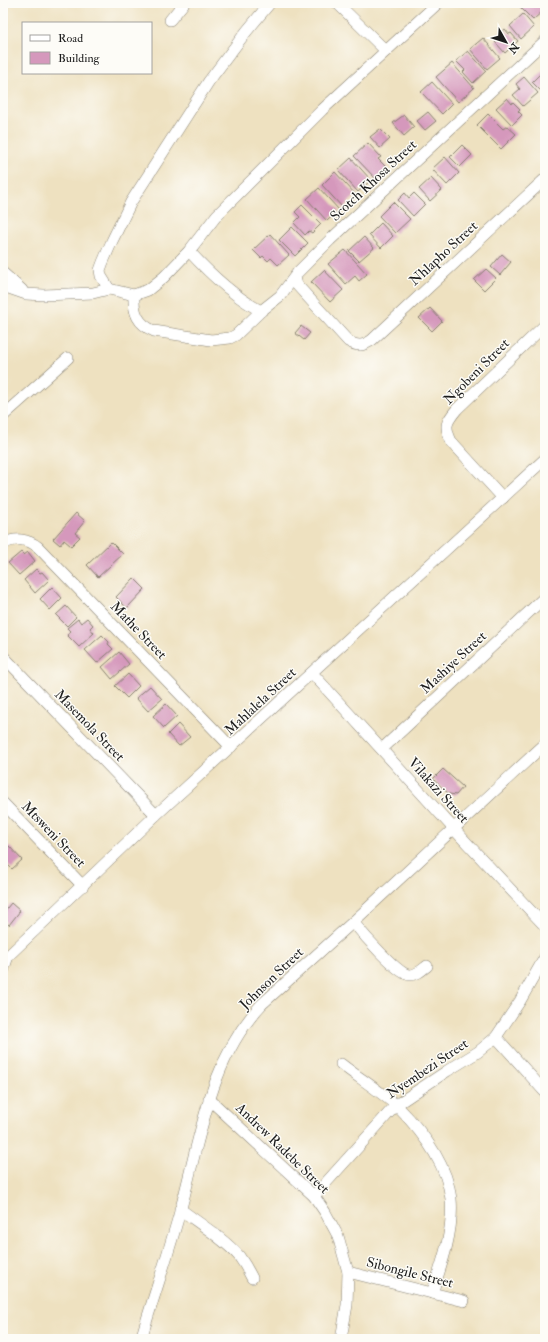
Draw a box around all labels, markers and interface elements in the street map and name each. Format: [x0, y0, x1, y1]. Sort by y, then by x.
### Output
legend [22, 22, 152, 74]
north arrow [486, 22, 526, 62]
text: Road [58, 31, 83, 46]
text: N [505, 39, 522, 57]
text: Building [58, 51, 101, 66]
street label: Scotch Khosa Street [327, 136, 420, 225]
street label: Nhlapho Street [406, 217, 482, 290]
street label: Ngobeni Street [440, 335, 513, 408]
street label: Mathe Street [107, 598, 171, 663]
street label: Mashiye Street [417, 627, 491, 698]
street label: Mahlalela Street [221, 664, 300, 739]
street label: Masemola Street [51, 686, 129, 765]
street label: Vilakazi Street [405, 754, 473, 827]
street label: Mtsweni Street [18, 798, 89, 871]
street label: Johnson Street [235, 943, 307, 1014]
street label: Nyembezi Street [383, 1035, 472, 1103]
street label: Andrew Radebe Street [232, 1099, 333, 1198]
street label: Sibongile Street [365, 1253, 456, 1292]

